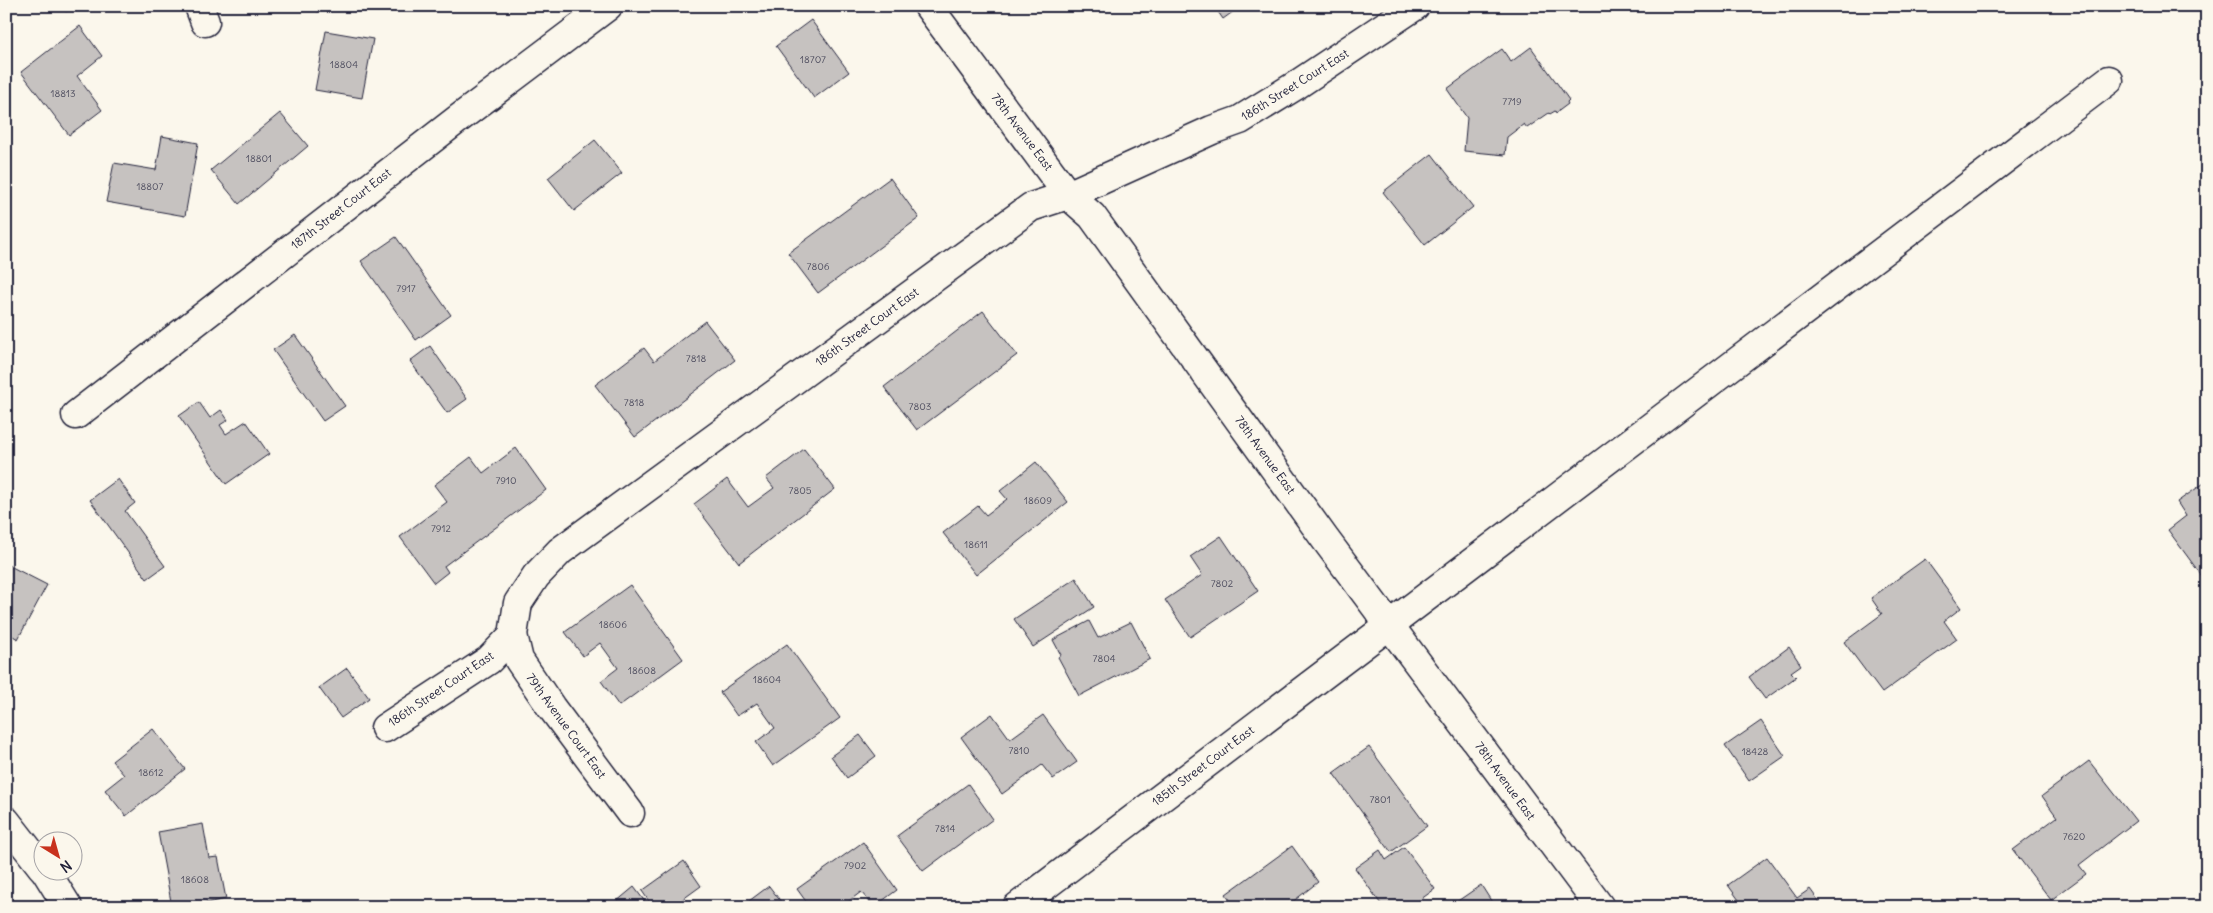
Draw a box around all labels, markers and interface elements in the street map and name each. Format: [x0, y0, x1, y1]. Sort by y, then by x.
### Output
street label: 186th Street Court East [1238, 45, 1351, 124]
house number: 18707 [800, 53, 826, 66]
house number: 18804 [330, 58, 358, 71]
house number: 18813 [50, 87, 76, 100]
street label: 78th Avenue East [988, 90, 1056, 173]
house number: 7719 [1502, 95, 1522, 108]
house number: 18801 [246, 152, 272, 165]
street label: 187th Street Court East [288, 165, 394, 252]
house number: 18807 [137, 180, 164, 193]
house number: 7806 [806, 260, 830, 273]
house number: 7917 [396, 282, 416, 295]
street label: 186th Street Court East [812, 284, 921, 369]
house number: 7818 [686, 352, 706, 365]
house number: 7818 [624, 396, 644, 409]
house number: 7803 [909, 400, 932, 413]
street label: 78th Avenue East [1232, 413, 1299, 497]
house number: 7910 [495, 474, 517, 487]
house number: 7805 [789, 484, 812, 497]
house number: 18609 [1024, 494, 1052, 507]
house number: 7912 [431, 522, 452, 535]
house number: 18611 [964, 538, 988, 551]
house number: 7802 [1211, 577, 1234, 590]
house number: 18606 [599, 618, 627, 631]
street label: 186th Street Court East [385, 648, 496, 729]
house number: 7804 [1092, 652, 1116, 665]
house number: 18608 [628, 664, 656, 677]
street label: 79th Avenue Court East [523, 670, 610, 781]
house number: 18604 [753, 673, 781, 686]
street label: 185th Street Court East [1149, 722, 1257, 809]
street label: 78th Avenue East [1472, 739, 1539, 823]
house number: 7810 [1008, 744, 1030, 757]
house number: 18428 [1742, 745, 1769, 758]
house number: 18612 [139, 766, 164, 779]
house number: 7801 [1369, 793, 1391, 806]
house number: 7814 [935, 822, 955, 835]
north arrow [32, 830, 82, 880]
house number: 7620 [2063, 830, 2085, 843]
text: N [57, 856, 75, 876]
house number: 7902 [844, 859, 867, 872]
house number: 18608 [181, 873, 209, 886]

